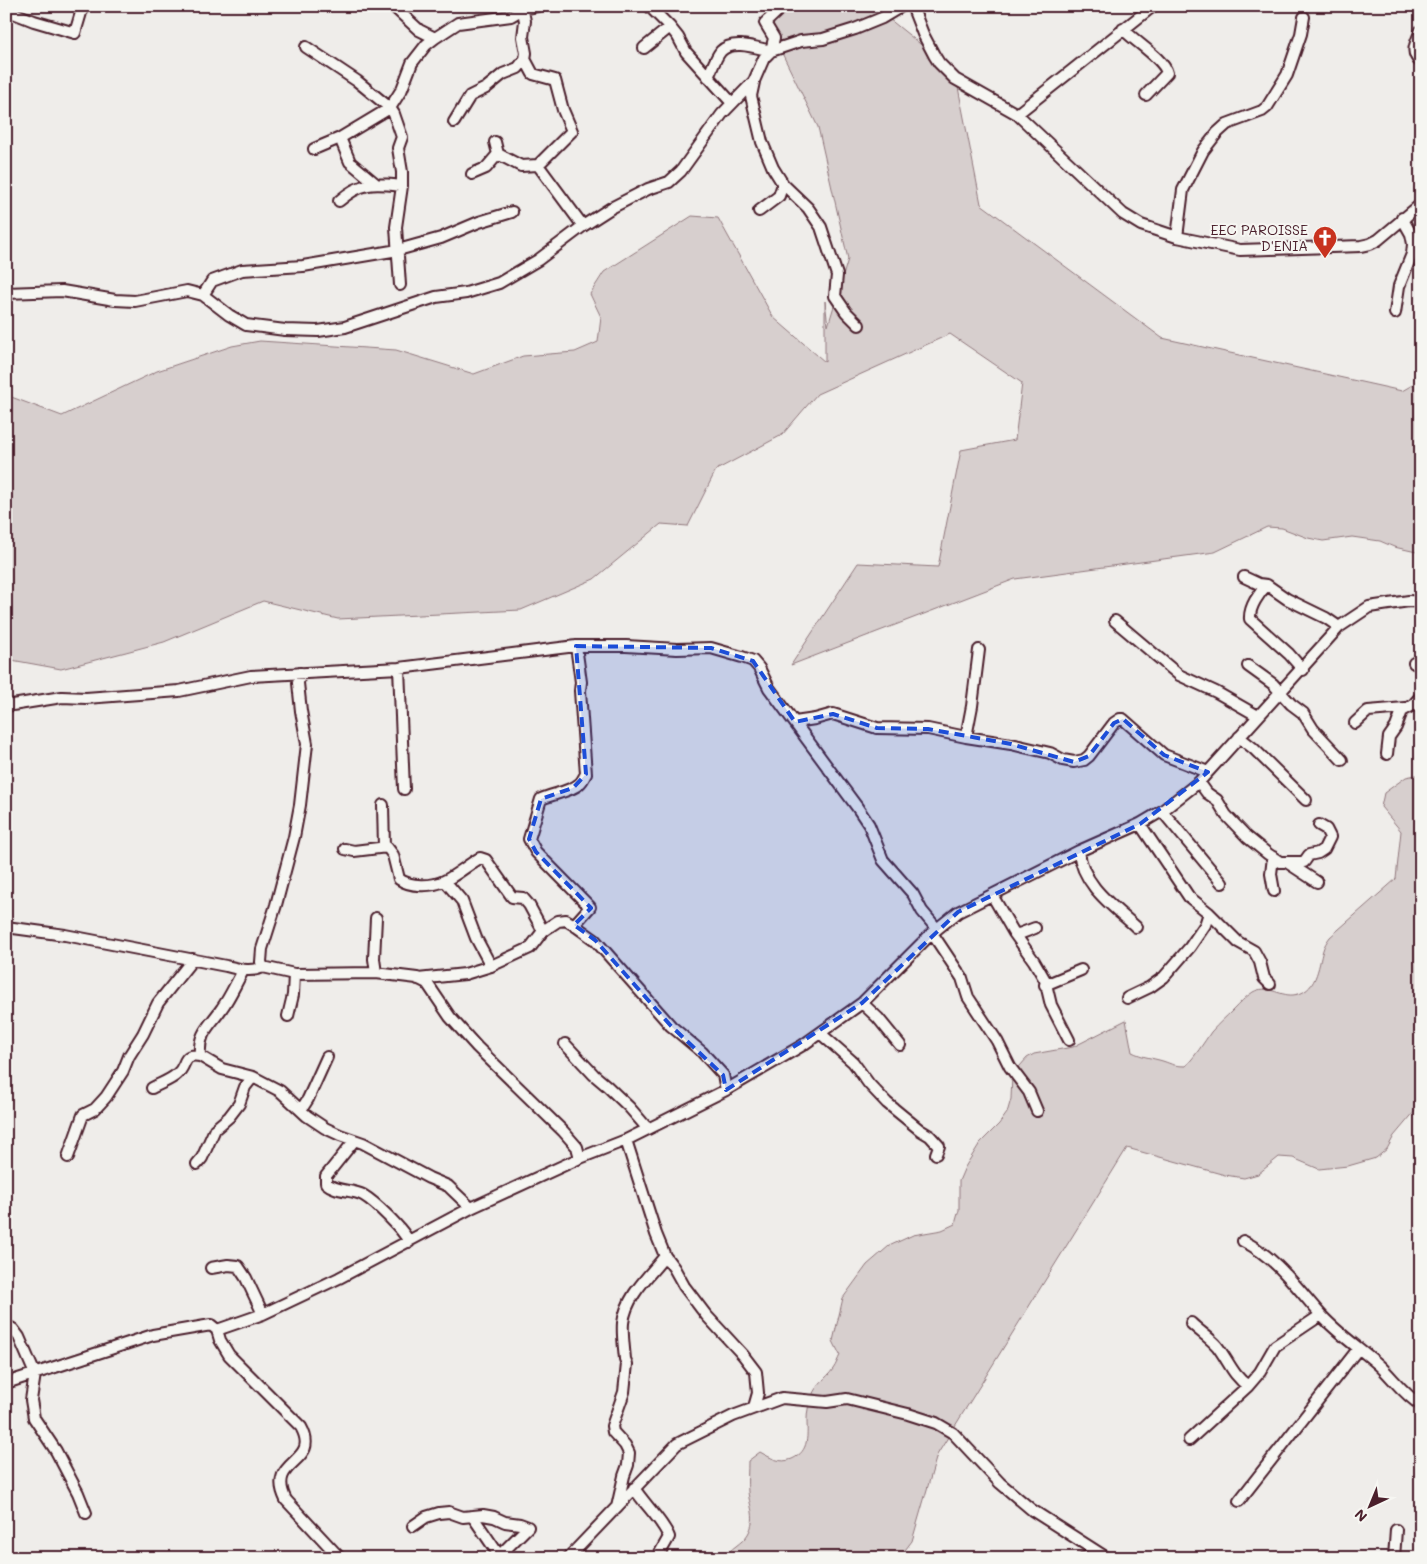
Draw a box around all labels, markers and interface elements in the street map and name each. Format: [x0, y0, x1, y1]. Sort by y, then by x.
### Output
place label: EEC PAROISSE D'ENIA [1210, 220, 1308, 255]
church icon: EEC PAROISSE D'ENIA [1312, 225, 1338, 259]
north arrow [1344, 1482, 1394, 1532]
text: N [1350, 1505, 1371, 1526]

